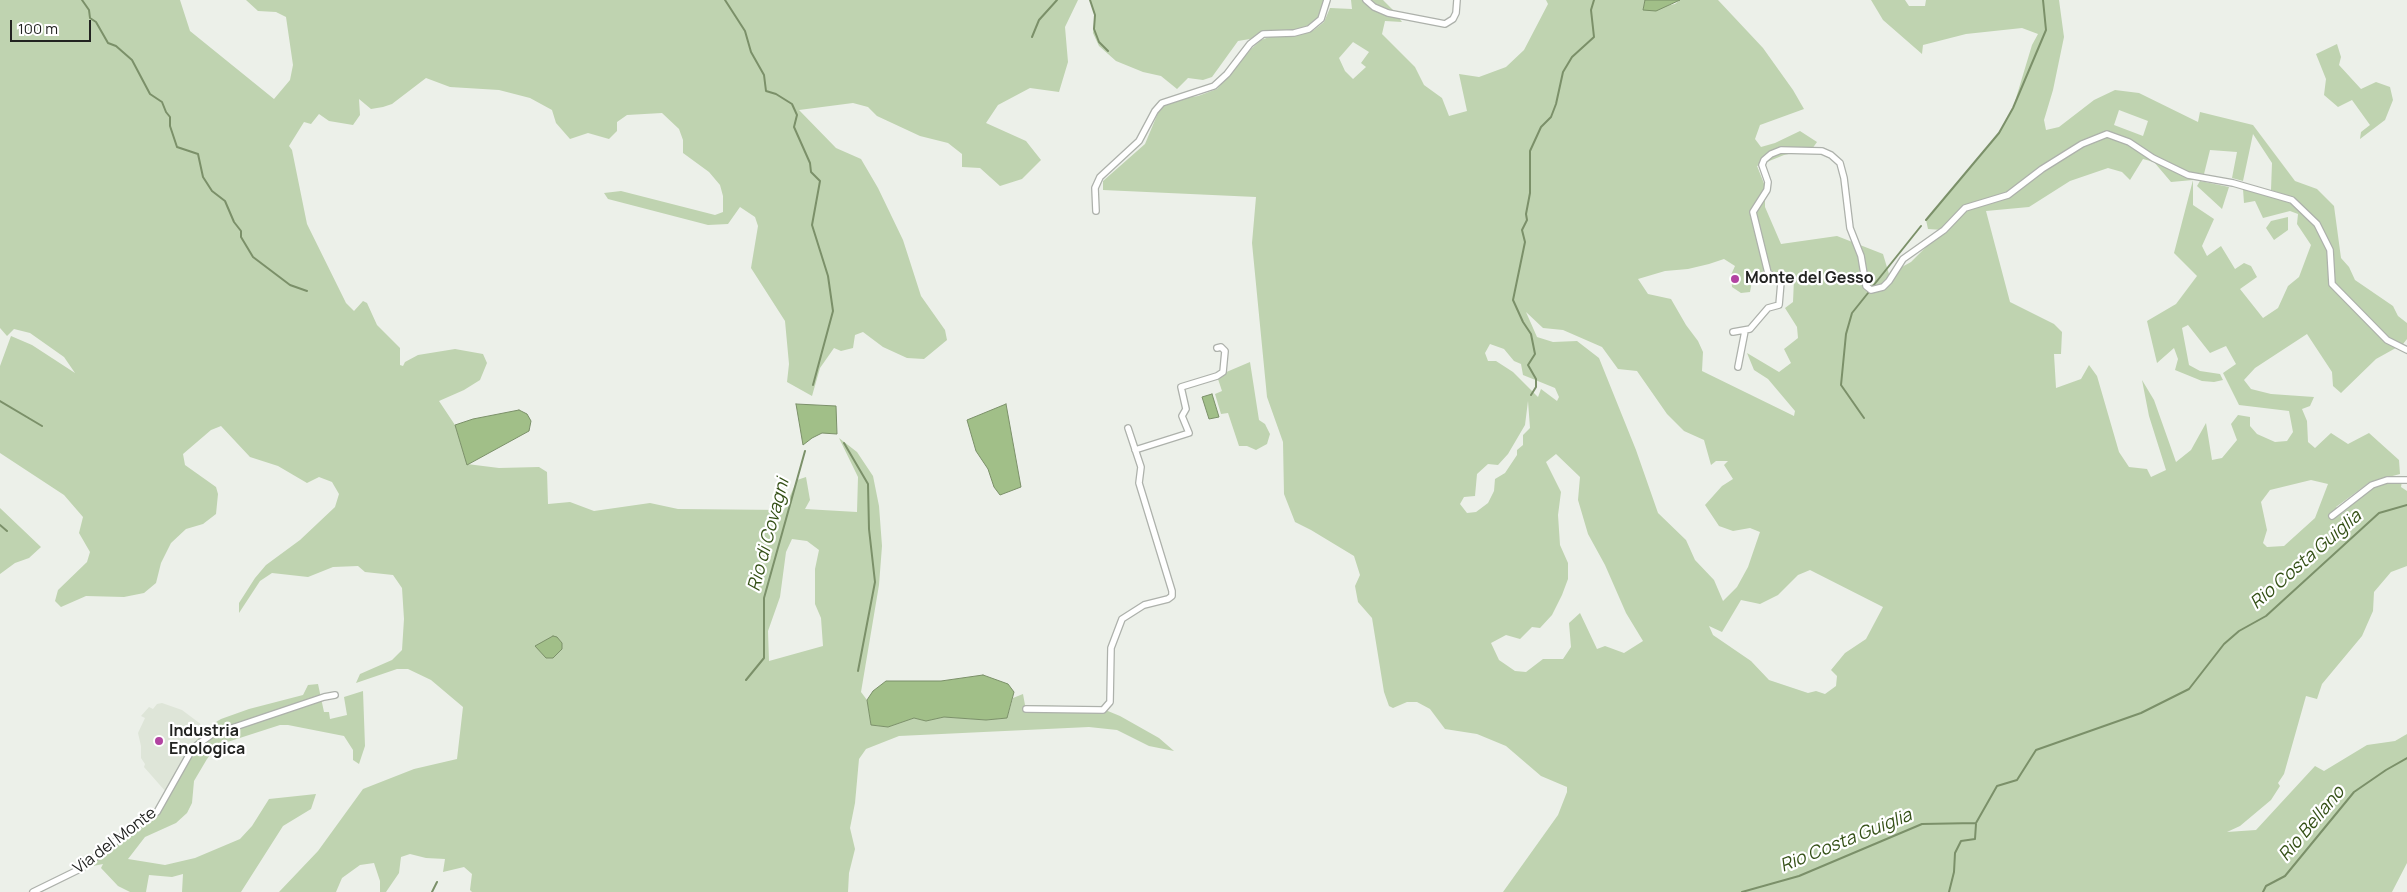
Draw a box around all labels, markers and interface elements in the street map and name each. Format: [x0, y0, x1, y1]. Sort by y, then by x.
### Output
scale bar [12, 10, 94, 42]
text: 100 m [18, 18, 58, 39]
place label: Monte del Gesso [1745, 269, 1874, 289]
marker: Monte del Gesso [1729, 273, 1741, 285]
water label: Rio di Covagni [744, 476, 794, 594]
water label: Rio Costa Guiglia [2246, 506, 2366, 614]
place label: Industria Enologica [169, 722, 245, 760]
marker: Industria Enologica [153, 735, 165, 747]
water label: Rio Bellano [2274, 782, 2350, 866]
street label: Via del Monte [70, 804, 160, 878]
water label: Rio Costa Guiglia [1777, 805, 1915, 877]

